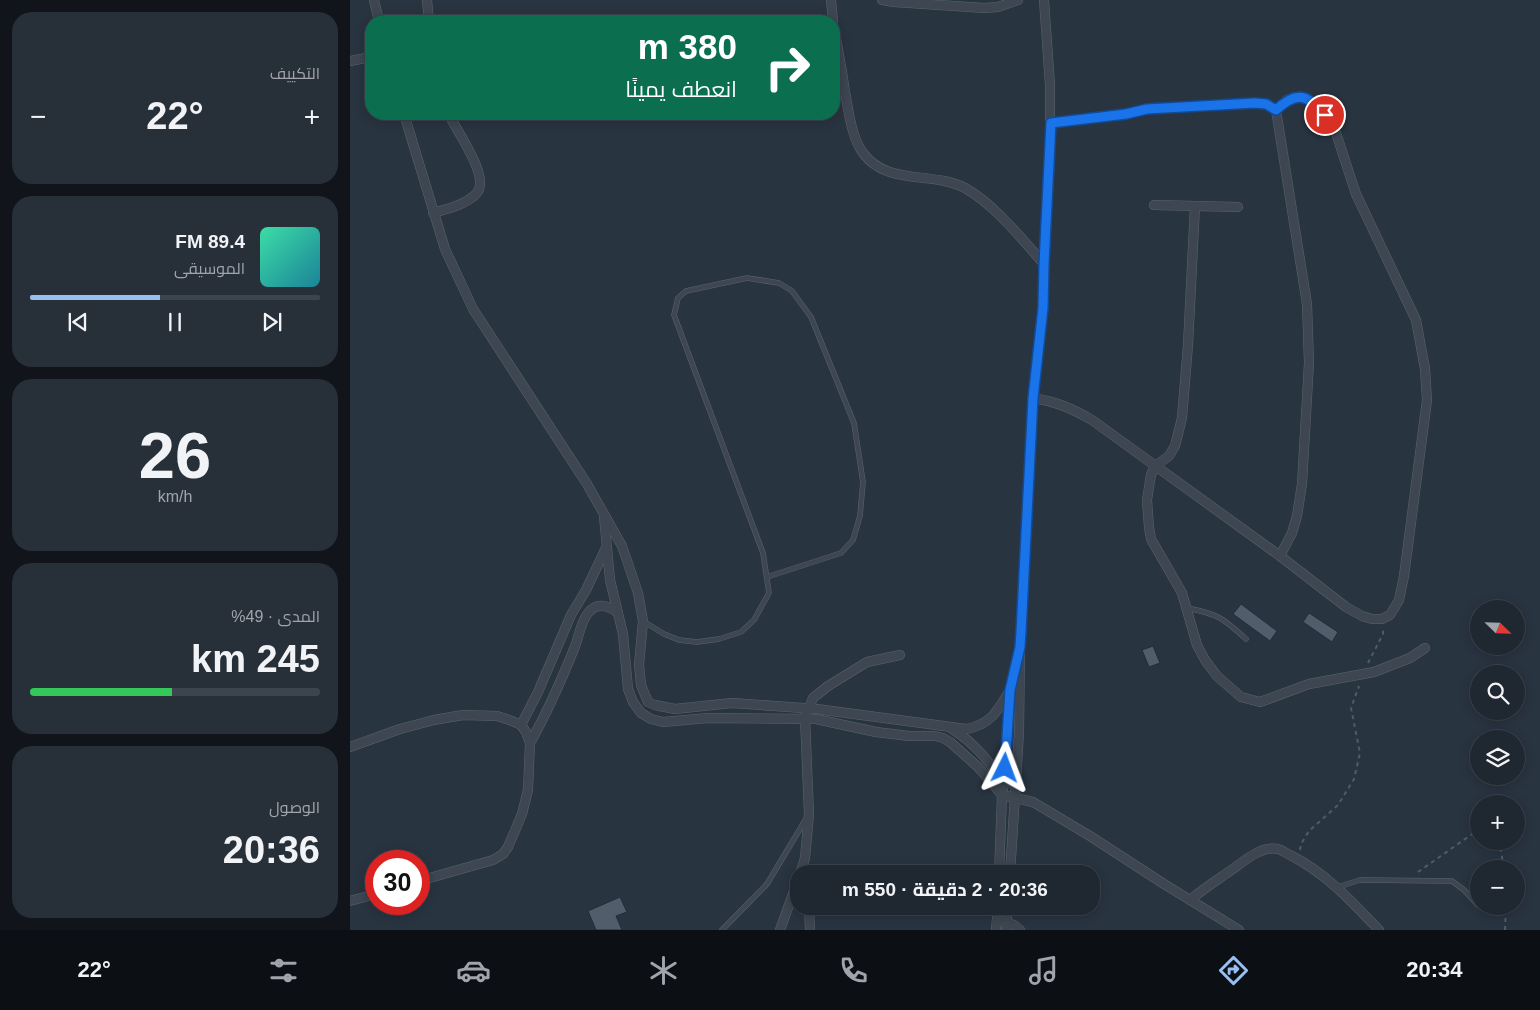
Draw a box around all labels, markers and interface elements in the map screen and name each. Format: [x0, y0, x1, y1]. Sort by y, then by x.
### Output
text: 380 m [638, 27, 737, 66]
icon: right [755, 35, 820, 100]
text: التكييف [270, 65, 320, 82]
text: انعطف يمينًا [625, 77, 737, 102]
pin [1304, 94, 1346, 136]
text: 22° [146, 95, 204, 137]
text: − [30, 101, 46, 132]
text: + [304, 101, 320, 132]
icon: arrive [1311, 101, 1339, 129]
text: 89.4 FM [175, 231, 245, 252]
text: الموسيقى [174, 260, 245, 277]
icon: previous [64, 308, 92, 336]
icon: pause [161, 308, 189, 336]
icon: next [258, 308, 286, 336]
text: 26 [139, 419, 211, 492]
text: km/h [158, 488, 192, 505]
north arrow [1470, 600, 1525, 655]
map controls [1470, 600, 1525, 915]
text: المدى · 49% [231, 608, 320, 625]
text: 245 km [191, 638, 320, 680]
button: search [1470, 665, 1525, 720]
button: layers [1470, 730, 1525, 785]
position arrow [978, 741, 1030, 793]
button: + [1470, 795, 1525, 850]
text: الوصول [269, 799, 320, 816]
text: 20:36 [223, 829, 320, 871]
speed limit sign: 30 [365, 850, 430, 915]
button: − [1470, 860, 1525, 915]
text: 20:36 · 2 دقيقة · 550 m [842, 879, 1048, 900]
icon: filters [266, 953, 301, 988]
icon: car [456, 953, 491, 988]
icon: climate [646, 953, 681, 988]
icon: phone [836, 953, 871, 988]
icon: music [1026, 953, 1061, 988]
icon: directions [1216, 953, 1251, 988]
text: 22° [78, 957, 111, 982]
text: 20:34 [1406, 957, 1462, 982]

